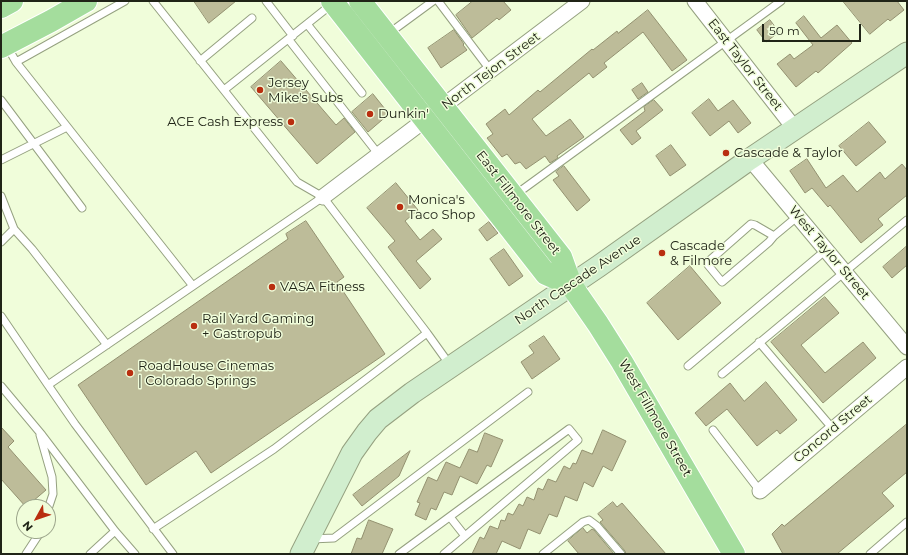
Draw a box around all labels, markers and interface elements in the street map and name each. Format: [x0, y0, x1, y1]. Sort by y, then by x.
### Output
street label: East Taylor Street [704, 16, 786, 114]
scale bar [764, 16, 863, 42]
text: 50 m [769, 23, 800, 38]
street label: North Tejon Street [439, 29, 543, 113]
place label: Jersey Mike's Subs [268, 75, 343, 106]
marker: Jersey Mike's Subs [255, 85, 265, 95]
place label: Dunkin' [378, 106, 429, 122]
marker: Dunkin' [365, 109, 375, 119]
place label: ACE Cash Express [167, 114, 283, 130]
marker: ACE Cash Express [286, 117, 296, 127]
place label: Cascade & Taylor [734, 145, 843, 161]
street label: East Fillmore Street [473, 148, 563, 258]
marker: Cascade & Taylor [721, 148, 731, 158]
place label: Monica's Taco Shop [408, 192, 475, 223]
marker: Monica's Taco Shop [395, 202, 405, 212]
street label: West Taylor Street [785, 203, 873, 303]
street label: North Cascade Avenue [512, 232, 644, 328]
place label: Cascade & Filmore [670, 238, 732, 269]
marker: Cascade & Filmore [657, 248, 667, 258]
place label: VASA Fitness [280, 279, 365, 295]
marker: VASA Fitness [267, 282, 277, 292]
place label: Rail Yard Gaming + Gastropub [202, 311, 314, 342]
marker: Rail Yard Gaming + Gastropub [189, 321, 199, 331]
street label: West Fillmore Street [615, 357, 695, 479]
place label: RoadHouse Cinemas | Colorado Springs [138, 358, 274, 389]
marker: RoadHouse Cinemas | Colorado Springs [125, 368, 135, 378]
street label: Concord Street [791, 392, 875, 466]
north arrow [16, 499, 56, 539]
text: N [19, 518, 36, 534]

